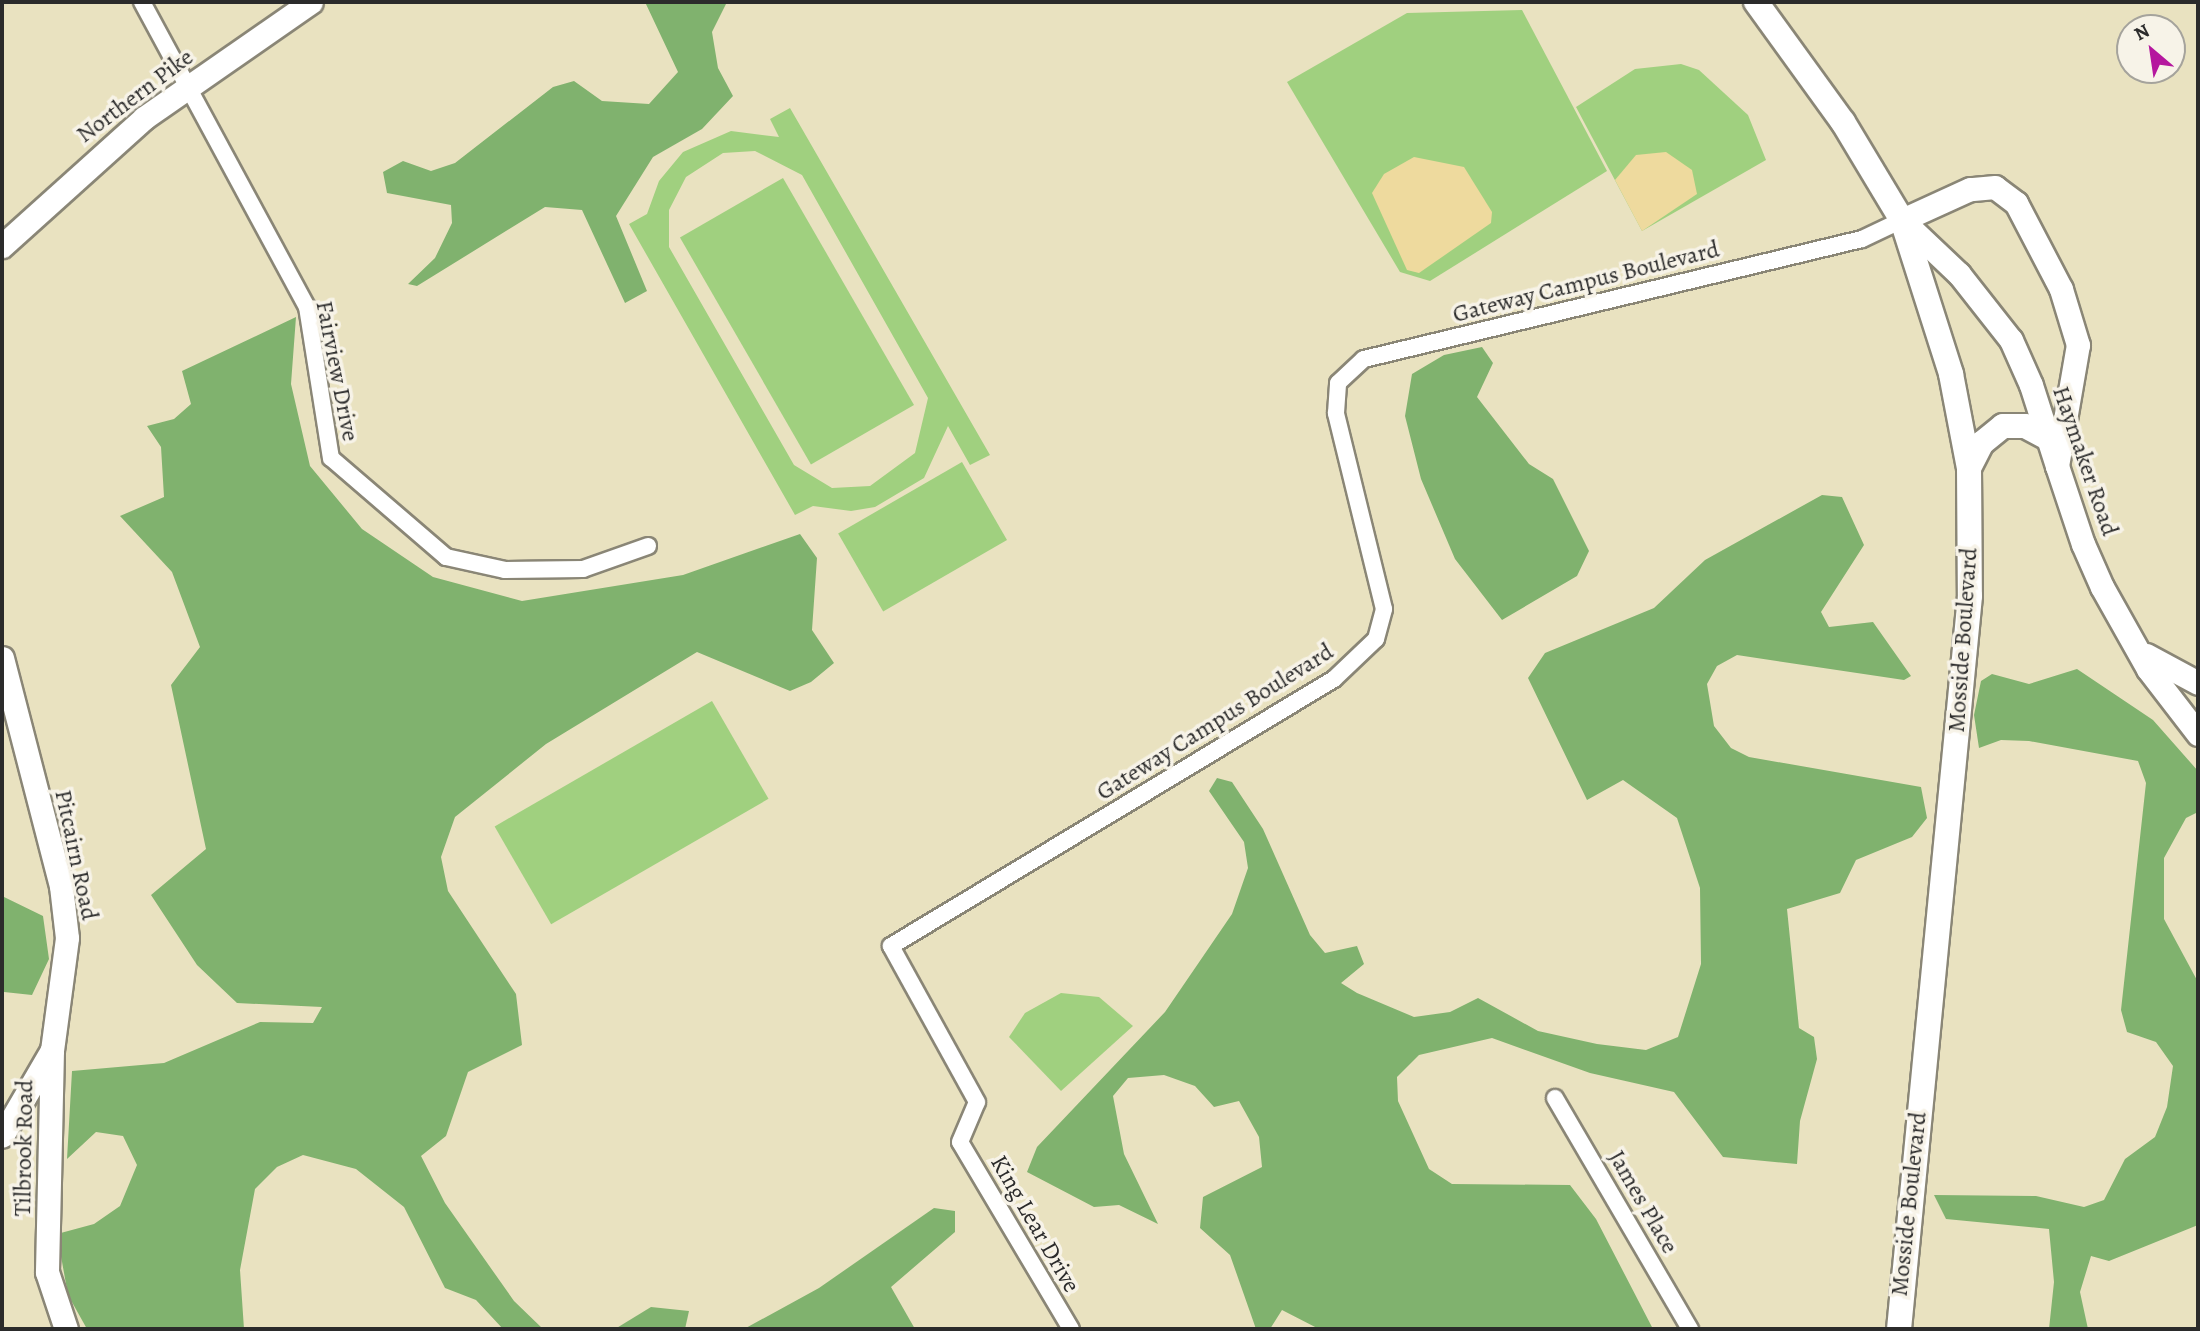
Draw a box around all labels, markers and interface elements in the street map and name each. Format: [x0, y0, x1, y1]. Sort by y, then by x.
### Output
north arrow [2116, 14, 2186, 84]
text: N [2129, 18, 2154, 47]
street label: Northern Pike [71, 43, 199, 149]
street label: Gateway Campus Boulevard [1450, 235, 1722, 329]
street label: Fairview Drive [309, 298, 365, 444]
street label: Haymaker Road [2046, 382, 2124, 540]
street label: Mosside Boulevard [1942, 547, 1984, 733]
street label: Gateway Campus Boulevard [1091, 637, 1339, 807]
street label: Pitcairn Road [48, 787, 104, 923]
street label: Tilbrook Road [8, 1079, 40, 1217]
street label: Mosside Boulevard [1885, 1110, 1933, 1298]
street label: James Place [1602, 1145, 1684, 1259]
street label: King Lear Drive [984, 1150, 1086, 1298]

